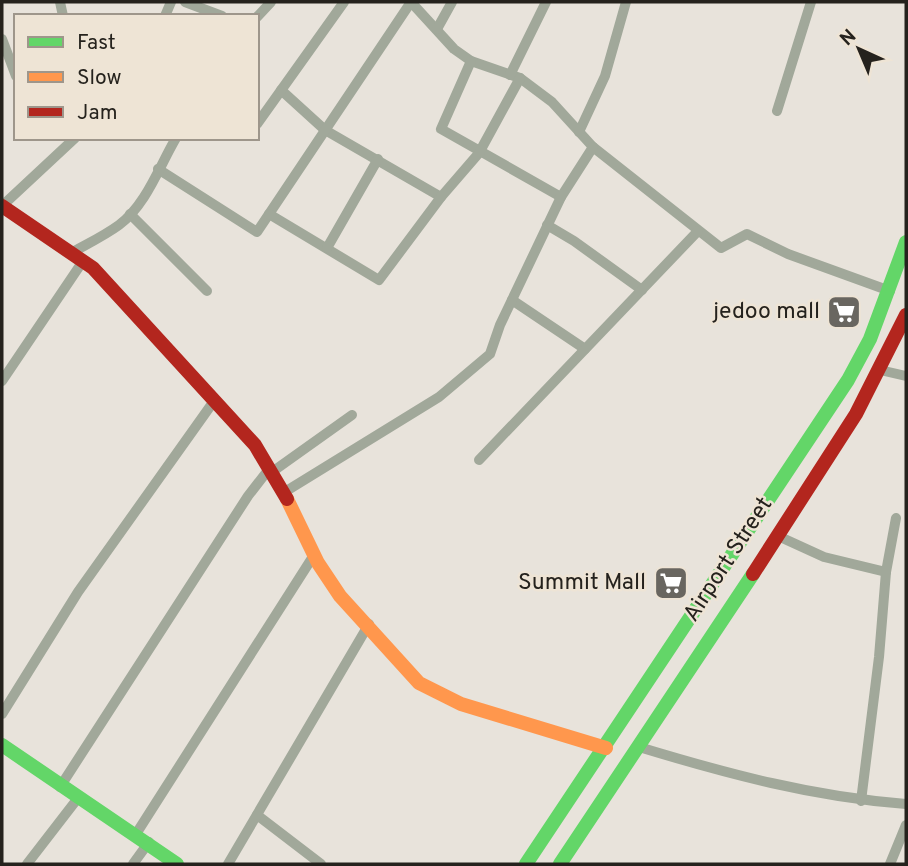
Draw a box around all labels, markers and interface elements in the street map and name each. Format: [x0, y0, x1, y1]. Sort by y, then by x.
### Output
legend [14, 14, 259, 140]
north arrow [824, 14, 894, 84]
text: N [835, 25, 862, 52]
text: Fast [77, 30, 116, 57]
text: Slow [77, 65, 122, 92]
text: Jam [77, 100, 118, 127]
supermarket icon: jedoo mall [825, 293, 863, 331]
place label: jedoo mall [711, 298, 820, 327]
street label: Airport Street [678, 492, 780, 628]
supermarket icon: Summit Mall [652, 564, 690, 602]
place label: Summit Mall [518, 569, 646, 598]

